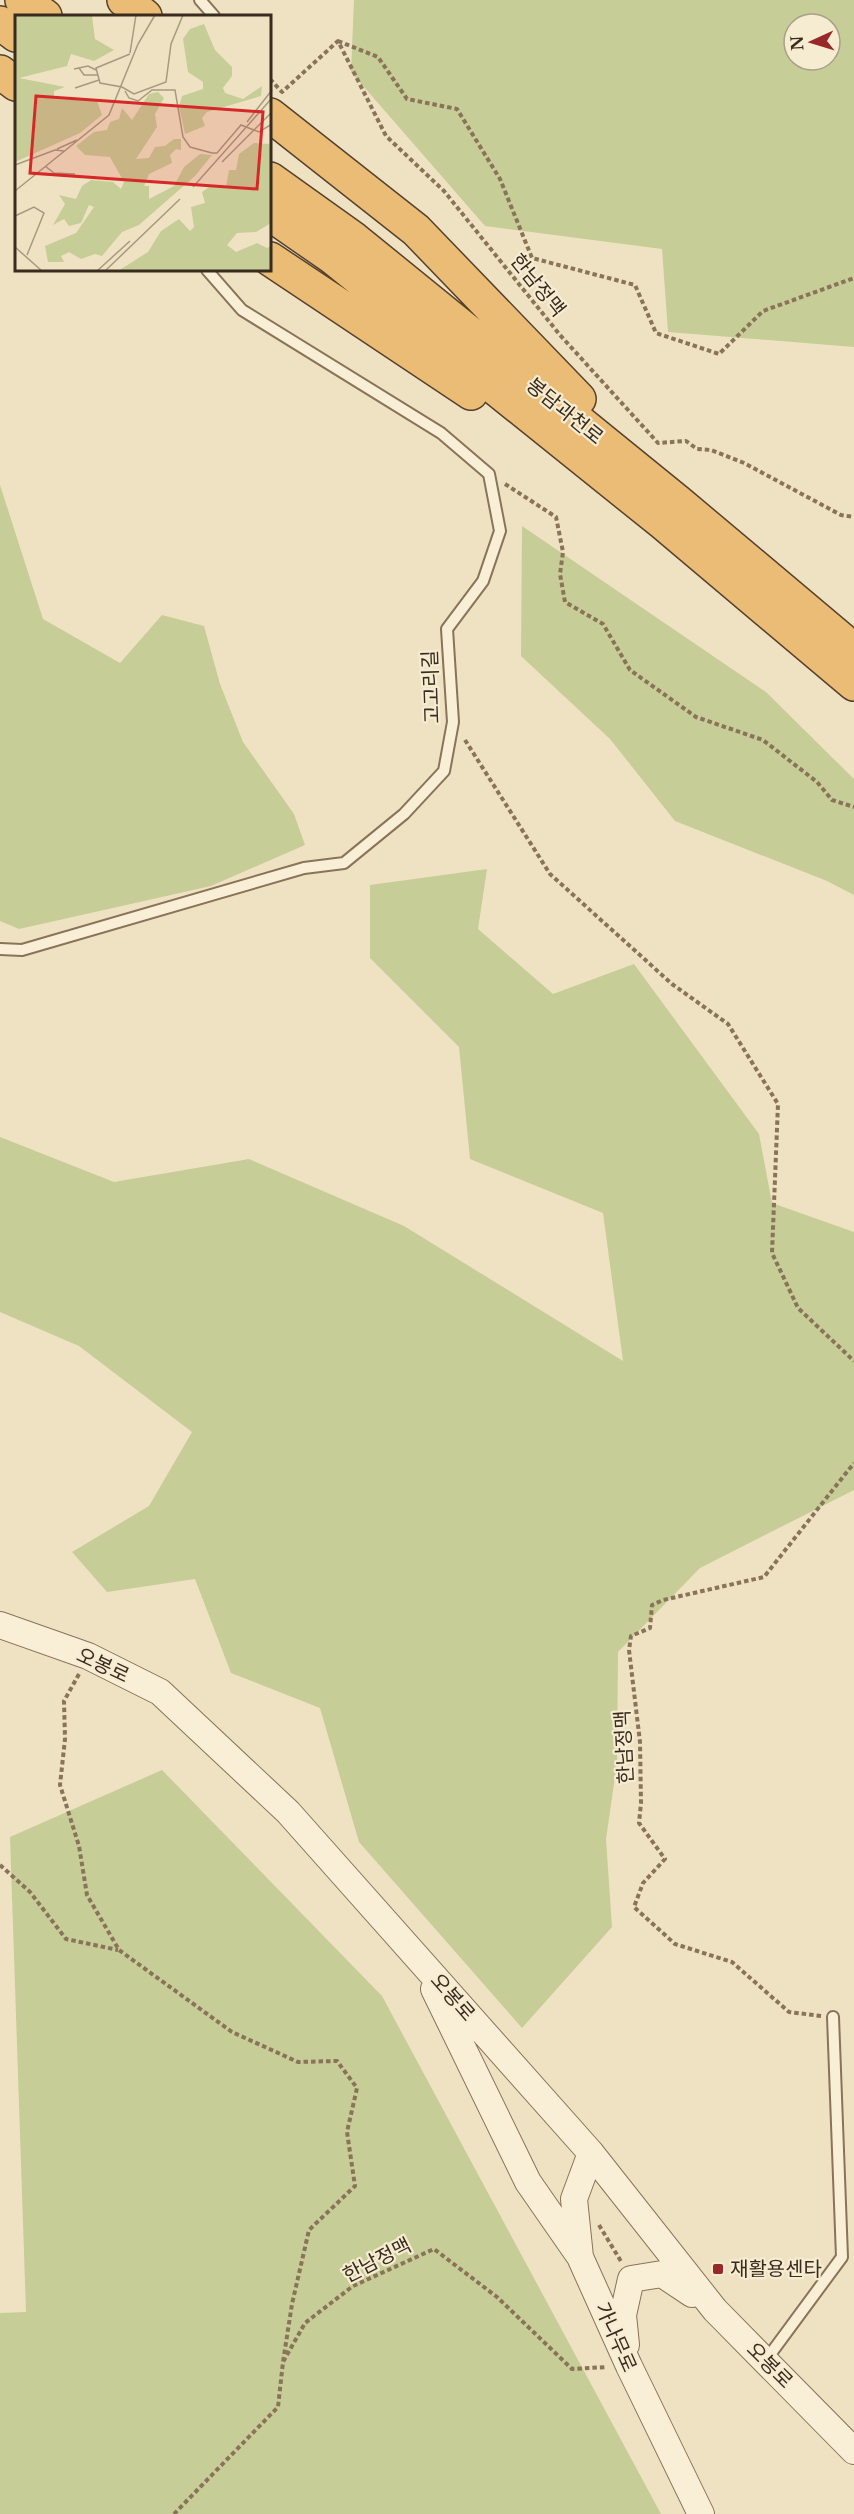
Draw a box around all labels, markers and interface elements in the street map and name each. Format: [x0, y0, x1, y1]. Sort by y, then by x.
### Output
north arrow [782, 12, 842, 72]
inset map [15, 15, 272, 272]
text: N [787, 35, 808, 51]
street label: 한남정맥 [506, 249, 570, 321]
street label: 봉담과천로 [522, 373, 608, 449]
street label: 고고리길 [418, 650, 444, 724]
street label: 오봉로 [73, 1642, 133, 1688]
street label: 한남정맥 [610, 1710, 638, 1784]
street label: 오봉로 [426, 1968, 480, 2026]
street label: 한남정맥 [339, 2233, 415, 2287]
place label: 재활용센타 [730, 2257, 822, 2281]
marker: 재활용센타 [711, 2262, 725, 2276]
street label: 가나무로 [590, 2298, 642, 2376]
street label: 오봉로 [742, 2337, 798, 2393]

